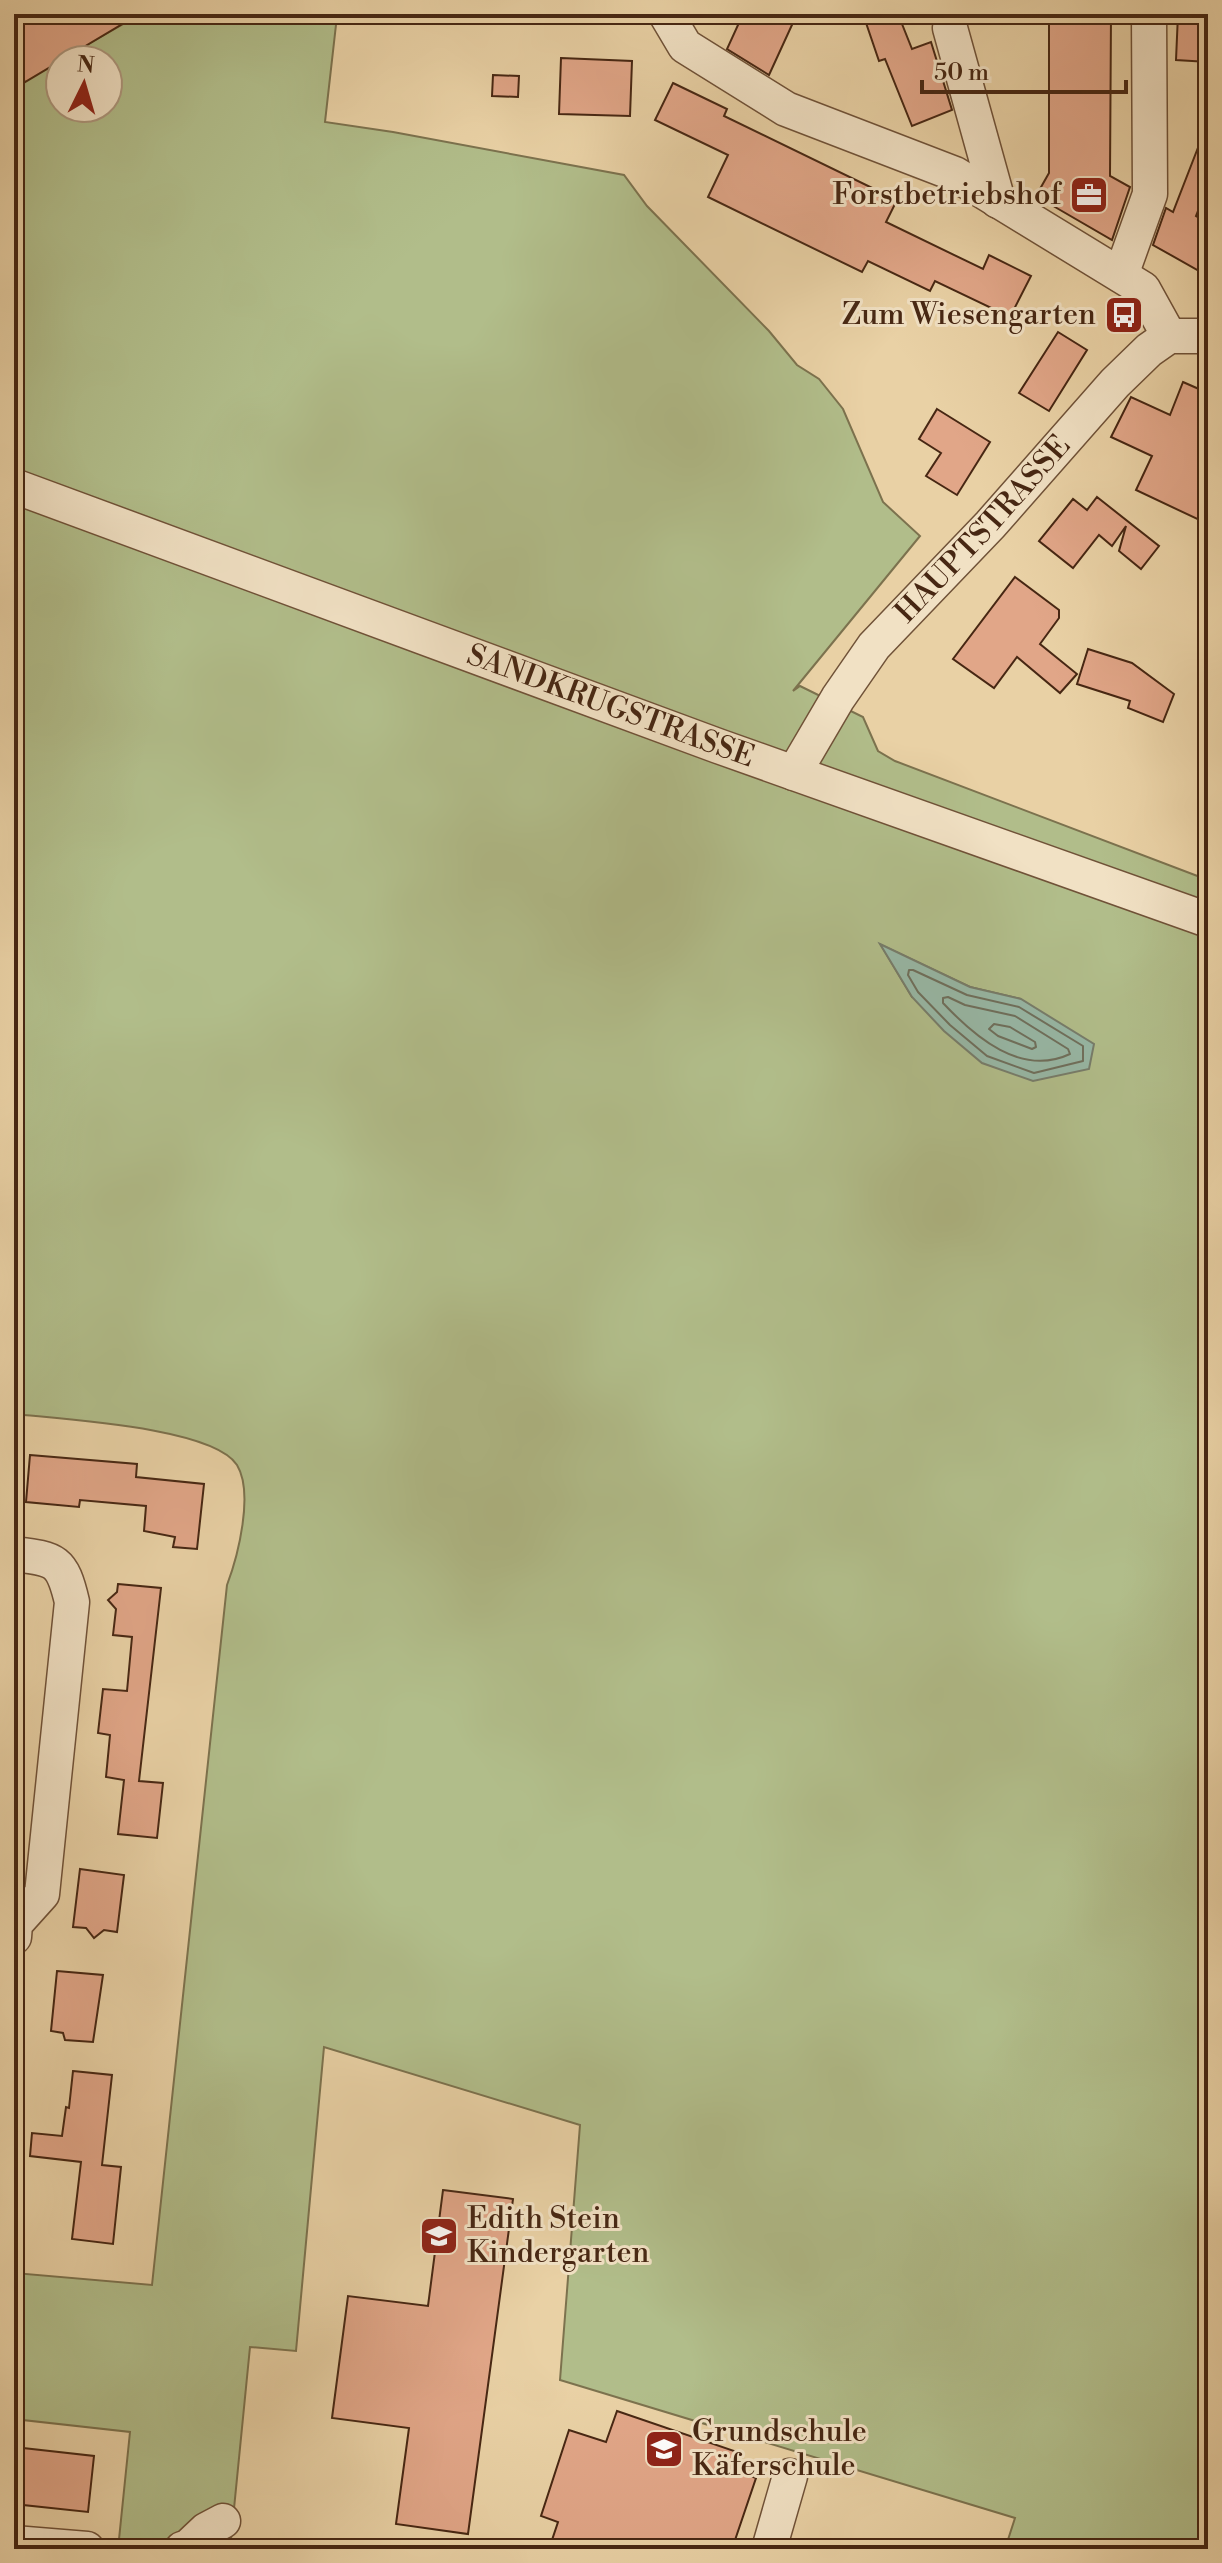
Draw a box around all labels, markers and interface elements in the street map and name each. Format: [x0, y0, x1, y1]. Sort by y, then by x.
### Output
north arrow [44, 44, 124, 124]
scale bar [922, 44, 1126, 94]
text: N [76, 51, 96, 80]
text: 50 m [934, 58, 989, 88]
office icon: Forstbetriebshof [1068, 174, 1110, 216]
place label: Forstbetriebshof [832, 176, 1062, 214]
bus stop icon: Zum Wiesengarten [1103, 294, 1145, 336]
place label: Zum Wiesengarten [842, 296, 1096, 334]
street label: HAUPTSTRASSE [887, 428, 1079, 631]
street label: SANDKRUGSTRASSE [462, 636, 760, 776]
place label: Edith Stein Kindergarten [467, 2200, 650, 2272]
school or university icon: Edith Stein Kindergarten [418, 2215, 460, 2257]
place label: Grundschule Käferschule [692, 2413, 867, 2485]
school or university icon: Grundschule Käferschule [643, 2428, 685, 2470]

